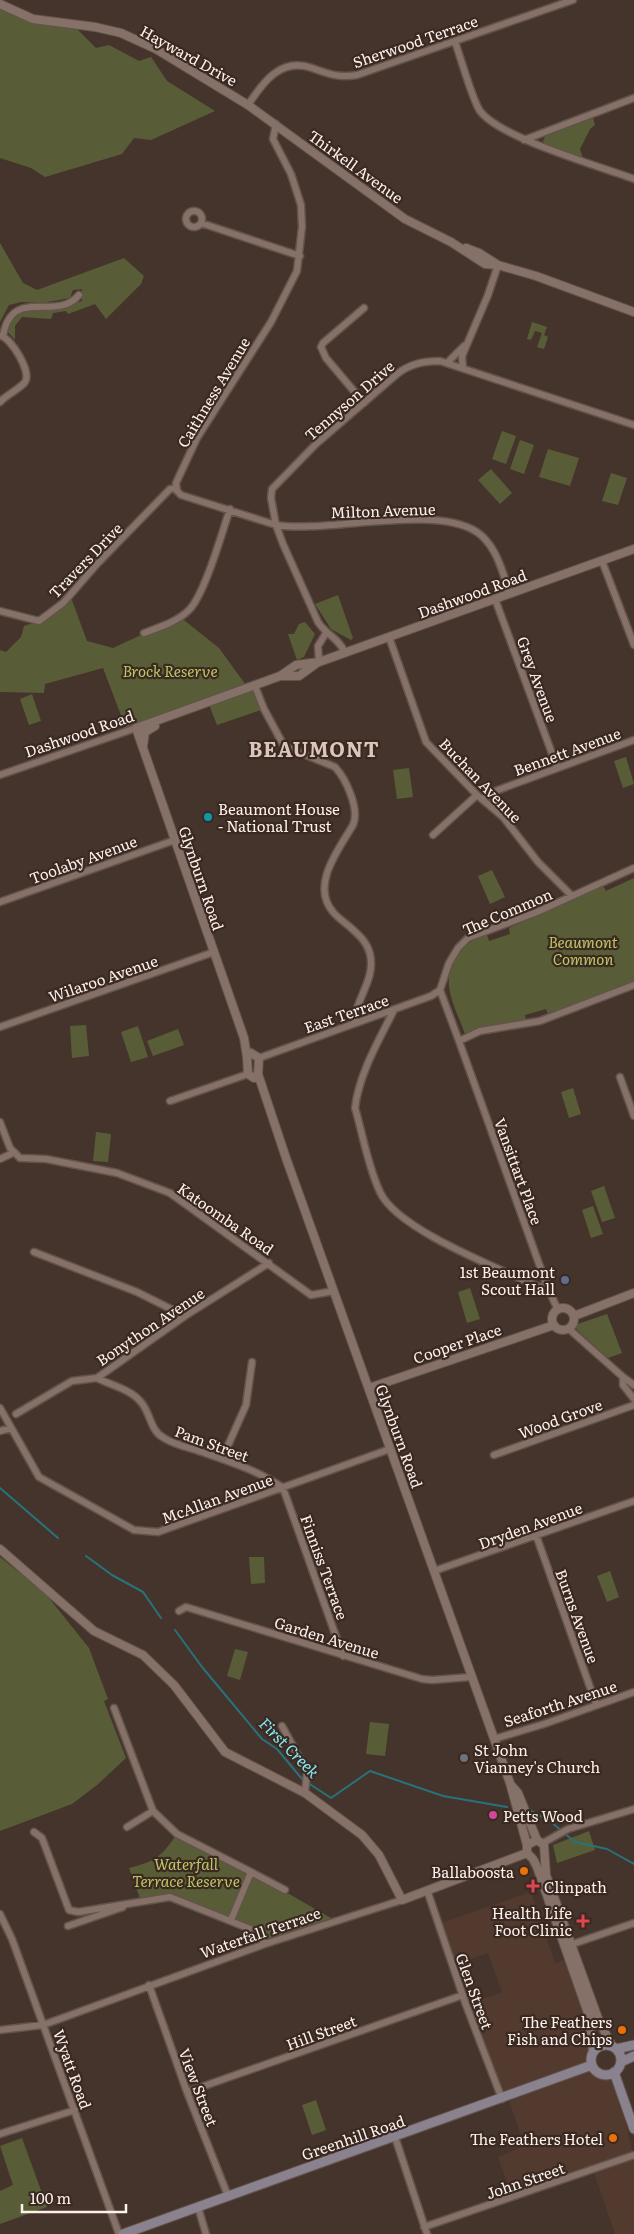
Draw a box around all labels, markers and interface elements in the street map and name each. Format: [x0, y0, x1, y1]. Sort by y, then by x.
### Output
street label: Sherwood Terrace [349, 9, 481, 73]
street label: Hayward Drive [136, 19, 242, 91]
street label: Thirkell Avenue [304, 124, 408, 209]
street label: Caithness Avenue [171, 332, 255, 452]
street label: Tennyson Drive [299, 354, 399, 446]
street label: Milton Avenue [330, 497, 436, 523]
street label: Travers Drive [43, 517, 127, 603]
street label: Dashwood Road [414, 563, 530, 623]
street label: Grey Avenue [512, 633, 564, 725]
park label: Brock Reserve [122, 659, 218, 682]
street label: Dashwood Road [21, 704, 137, 762]
street label: Bennett Avenue [510, 721, 624, 781]
street label: Buchan Avenue [434, 732, 528, 828]
district label: BEAUMONT [248, 733, 380, 763]
place label: Beaumont House - National Trust [218, 797, 340, 837]
marker: Beaumont House - National Trust [202, 811, 214, 823]
street label: Glynburn Road [173, 823, 231, 933]
street label: Toolaby Avenue [26, 829, 140, 889]
street label: The Common [458, 882, 556, 940]
park label: Beaumont Common [548, 930, 618, 970]
street label: Wilaroo Avenue [45, 948, 161, 1007]
street label: East Terrace [301, 988, 392, 1038]
street label: Vansittart Place [489, 1114, 549, 1228]
street label: Katoomba Road [173, 1176, 279, 1260]
place label: 1st Beaumont Scout Hall [460, 1260, 555, 1300]
marker: 1st Beaumont Scout Hall [559, 1274, 571, 1286]
street label: Bonython Avenue [91, 1281, 209, 1371]
street label: Cooper Place [410, 1317, 505, 1369]
street label: Glynburn Road [371, 1381, 429, 1491]
street label: Wood Grove [515, 1392, 605, 1444]
street label: Pam Street [172, 1419, 252, 1467]
street label: McAllan Avenue [158, 1467, 276, 1529]
street label: Dryden Avenue [475, 1495, 585, 1554]
street label: Finniss Terrace [295, 1511, 355, 1623]
street label: Burns Avenue [550, 1566, 606, 1667]
street label: Garden Avenue [272, 1610, 382, 1664]
street label: Seaforth Avenue [500, 1674, 620, 1732]
water label: First Creek [254, 1711, 326, 1783]
place label: St John Vianney's Church [474, 1738, 600, 1778]
marker: St John Vianney's Church [458, 1752, 470, 1764]
place label: Petts Wood [503, 1804, 583, 1827]
marker: Petts Wood [487, 1809, 499, 1821]
park label: Waterfall Terrace Reserve [132, 1852, 240, 1892]
place label: Ballaboosta [431, 1860, 515, 1883]
marker: Ballaboosta [518, 1865, 530, 1877]
place label: Clinpath [544, 1875, 607, 1898]
marker: Clinpath [526, 1879, 540, 1893]
street label: Waterfall Terrace [197, 1900, 324, 1963]
place label: Health Life Foot Clinic [492, 1901, 573, 1941]
marker: Health Life Foot Clinic [576, 1914, 590, 1928]
street label: Glen Street [451, 1950, 499, 2032]
street label: Hill Street [283, 2009, 359, 2055]
place label: The Feathers Fish and Chips [507, 2010, 612, 2050]
marker: The Feathers Fish and Chips [616, 2024, 628, 2036]
street label: Wyatt Road [48, 2026, 98, 2112]
street label: View Street [174, 2044, 224, 2130]
street label: Greenhill Road [298, 2109, 408, 2165]
place label: The Feathers Hotel [470, 2127, 603, 2150]
marker: The Feathers Hotel [607, 2132, 619, 2144]
street label: John Street [483, 2156, 567, 2204]
scale bar [22, 2182, 126, 2214]
text: 100 m [30, 2186, 71, 2209]

